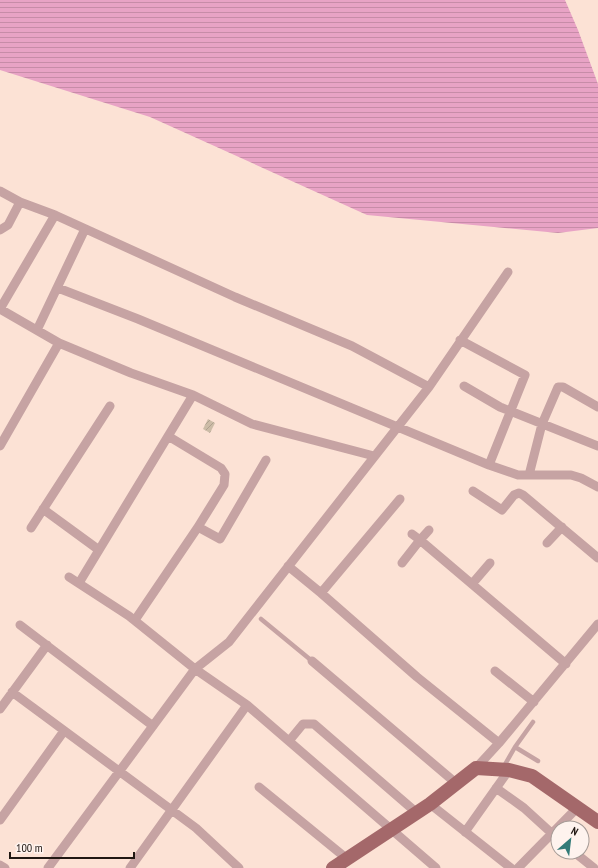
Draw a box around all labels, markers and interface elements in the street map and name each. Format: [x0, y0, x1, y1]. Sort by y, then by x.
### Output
north arrow [550, 820, 590, 860]
text: N [569, 824, 581, 839]
scale bar [10, 834, 134, 860]
text: 100 m [16, 840, 43, 855]

